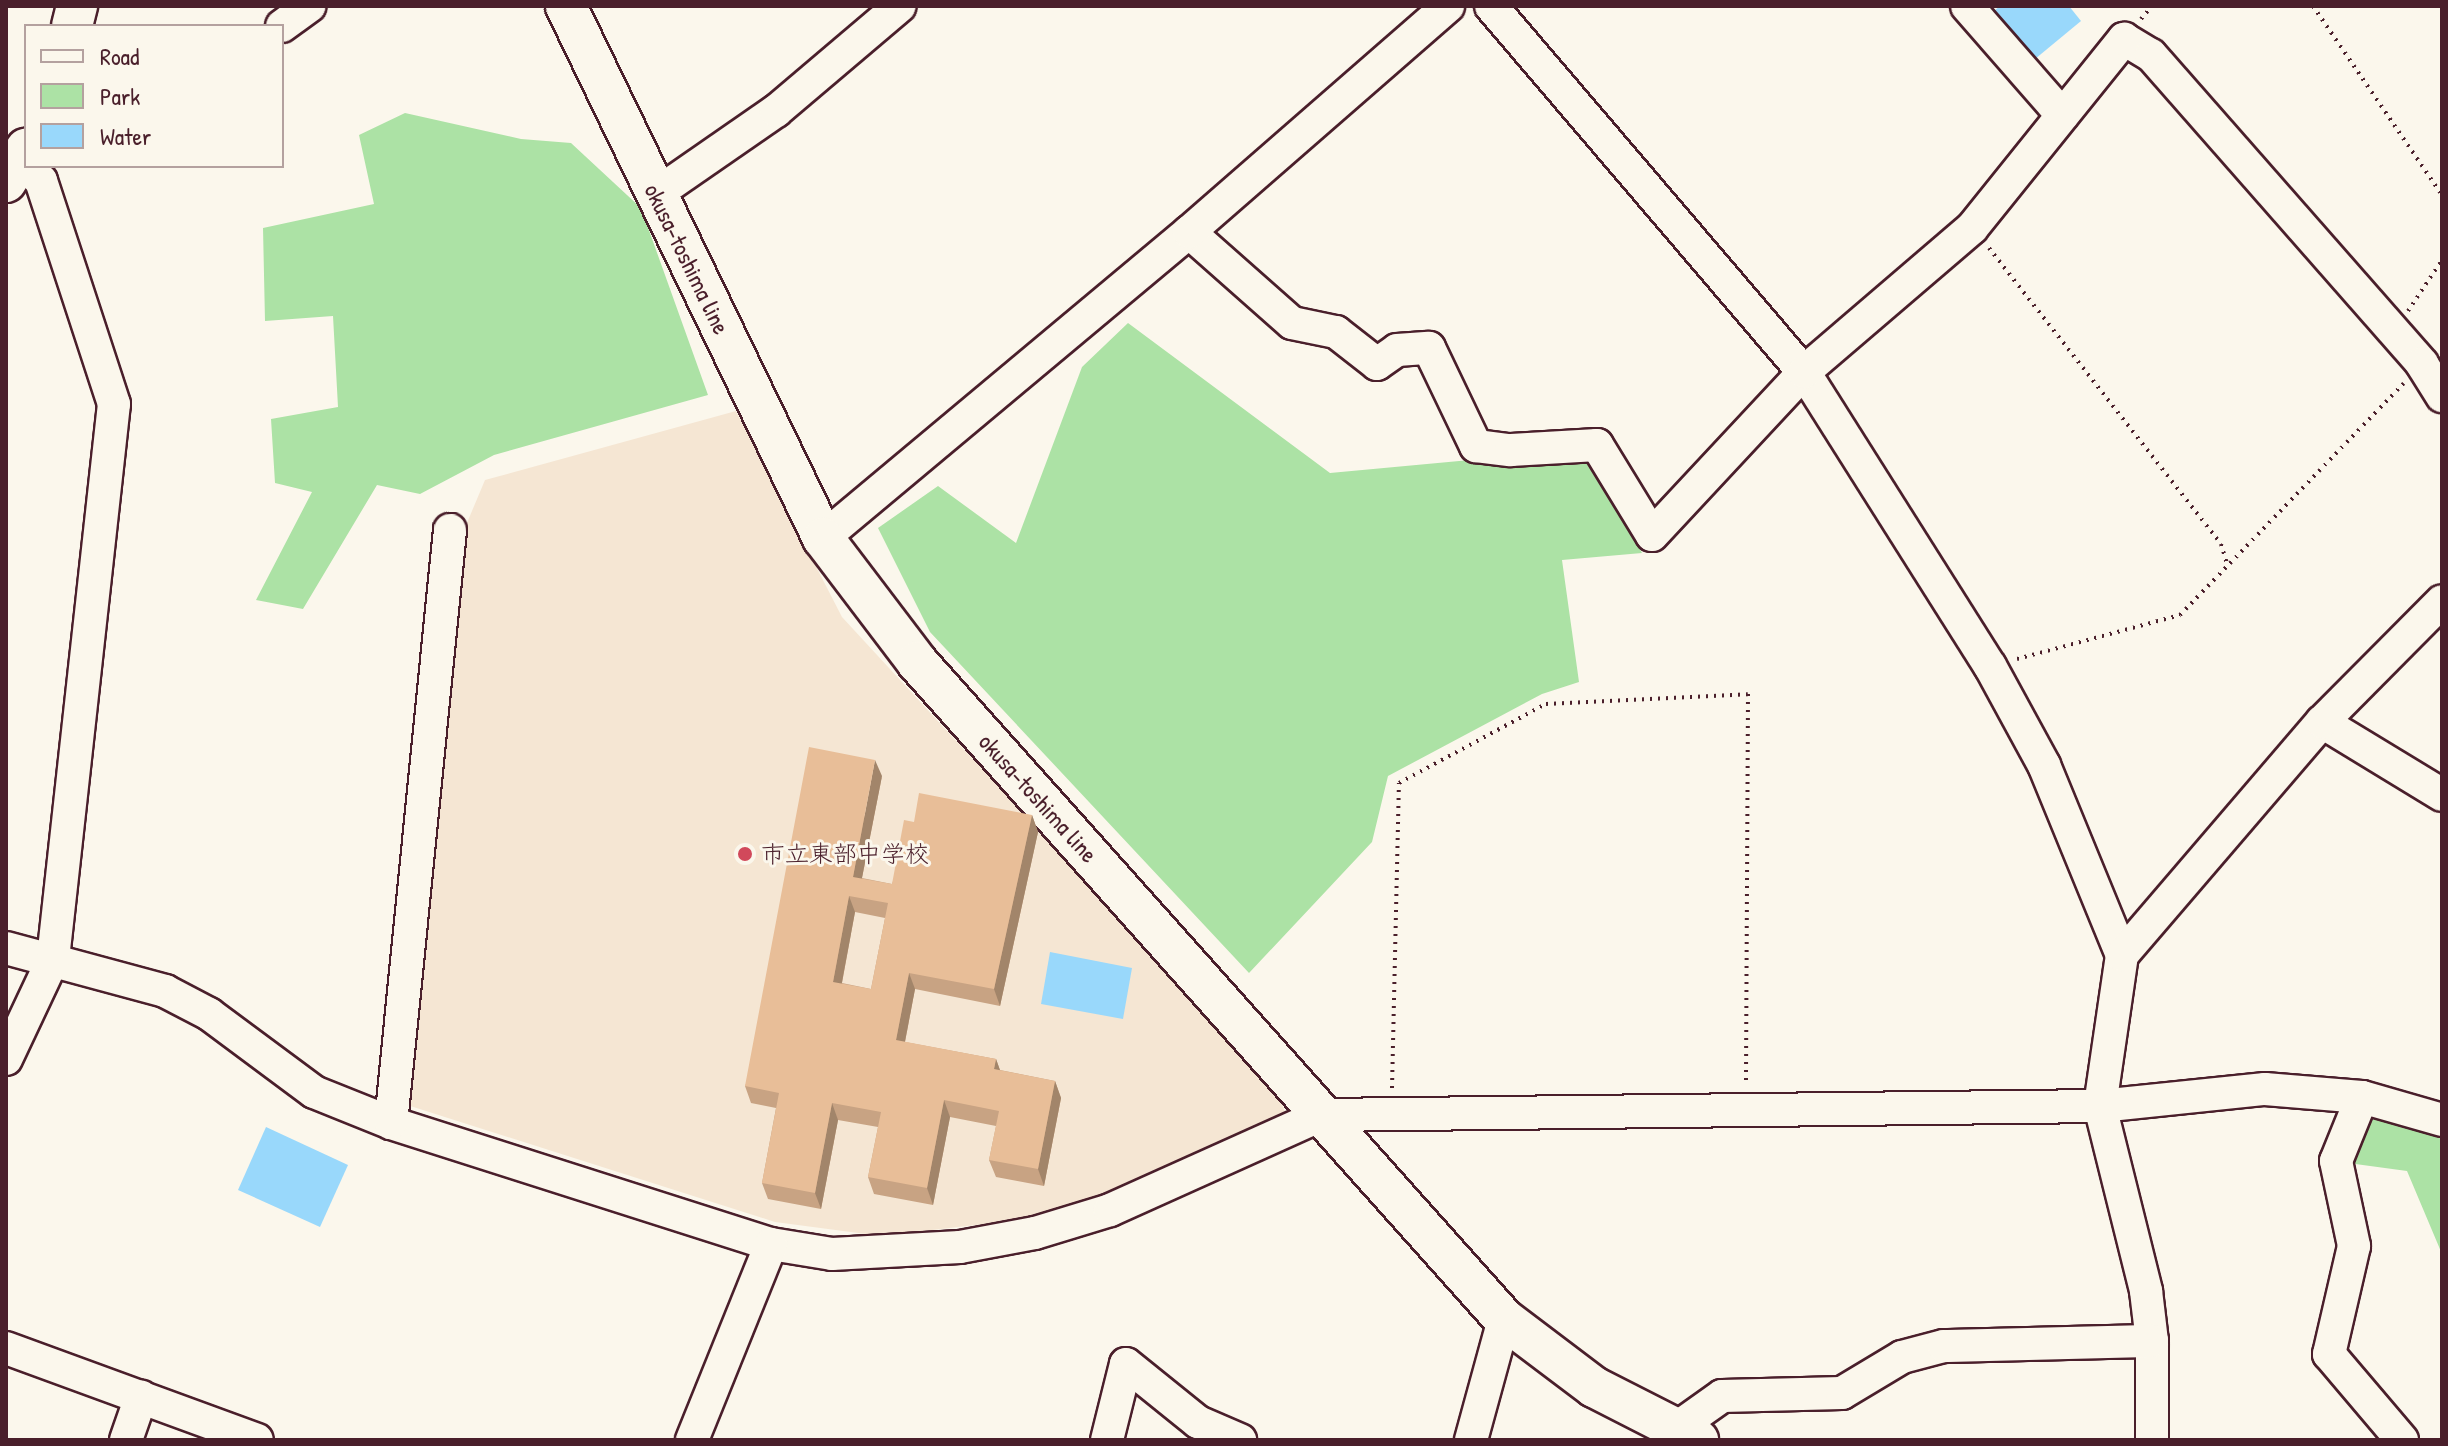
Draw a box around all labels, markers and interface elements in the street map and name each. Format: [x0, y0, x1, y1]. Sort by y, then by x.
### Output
legend [24, 24, 284, 168]
text: Road [100, 40, 139, 72]
text: Park [100, 80, 140, 112]
text: Water [100, 120, 151, 152]
street label: okusa-toshima line [638, 179, 736, 339]
street label: okusa-toshima line [973, 728, 1103, 868]
place label: 市立東部中学校 [761, 840, 929, 868]
marker: 市立東部中学校 [736, 845, 754, 863]

